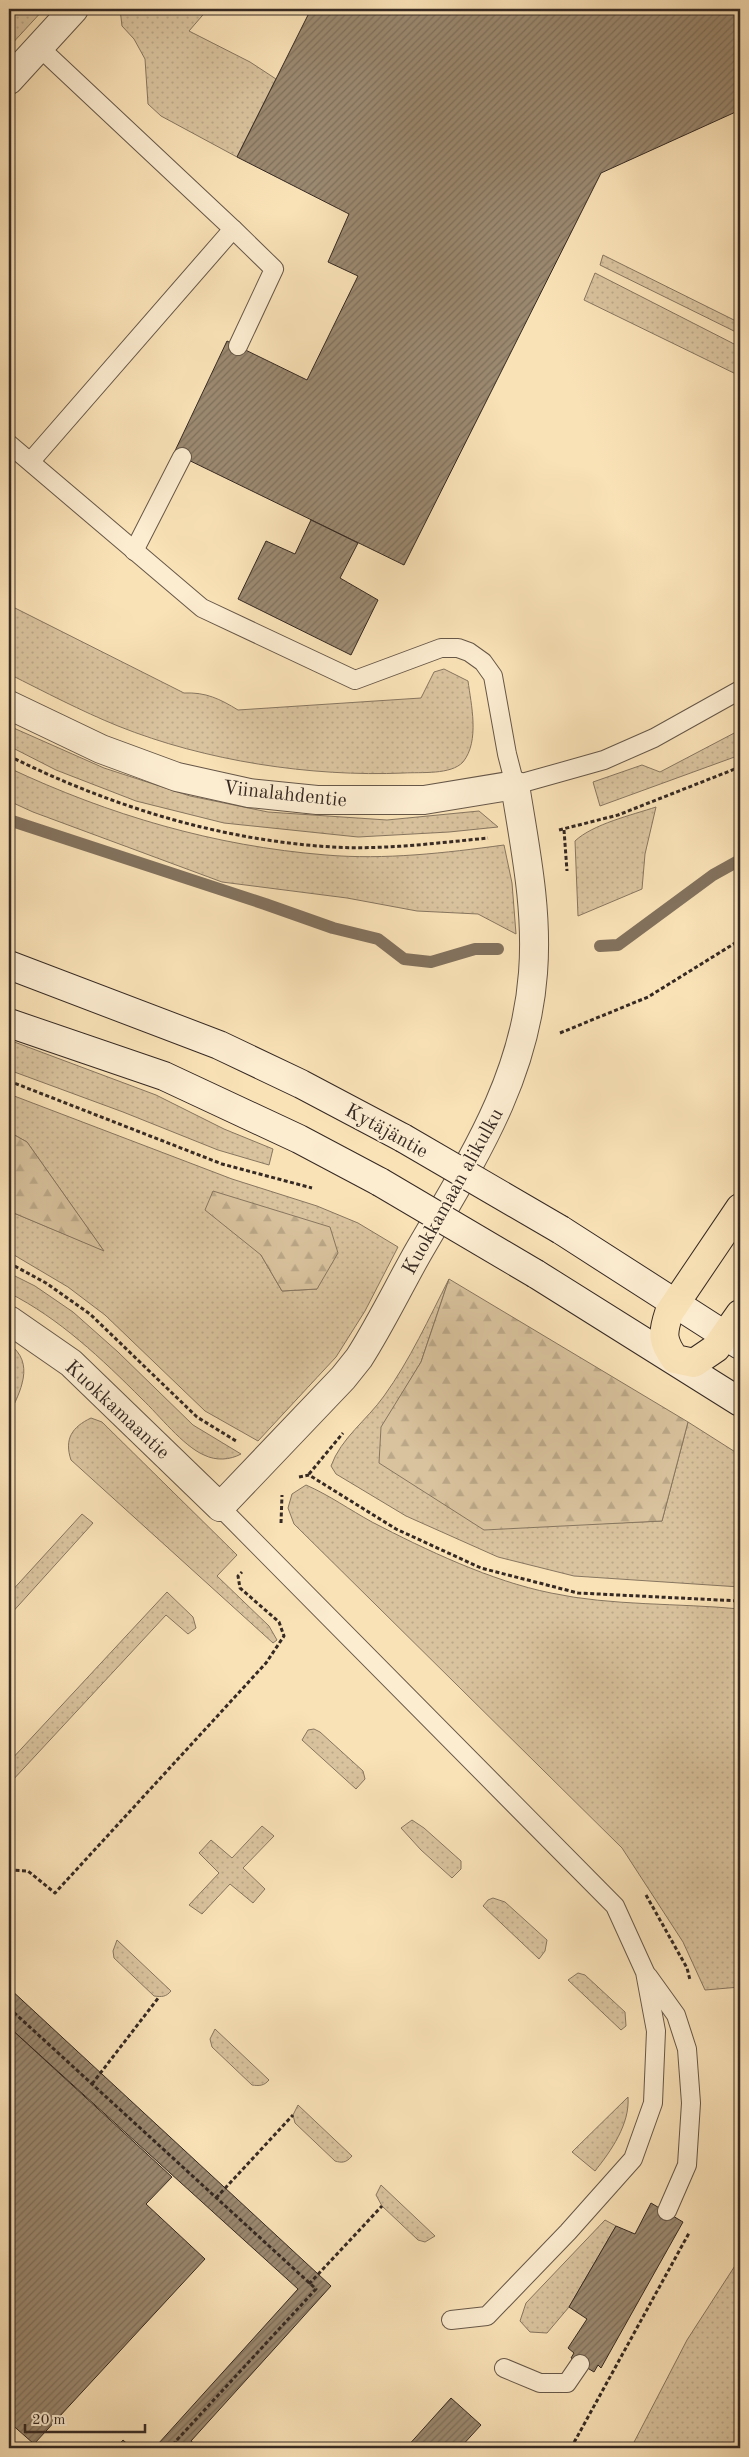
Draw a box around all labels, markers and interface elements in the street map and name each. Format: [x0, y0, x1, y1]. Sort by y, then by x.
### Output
street label: Viinalahdentie [222, 779, 348, 811]
street label: Kytäjäntie [341, 1101, 431, 1163]
street label: Kuokkamaan alikulku [400, 1105, 508, 1278]
street label: Kuokkamaantie [61, 1357, 173, 1464]
scale bar [25, 2402, 145, 2434]
text: 20 m [32, 2413, 66, 2428]

